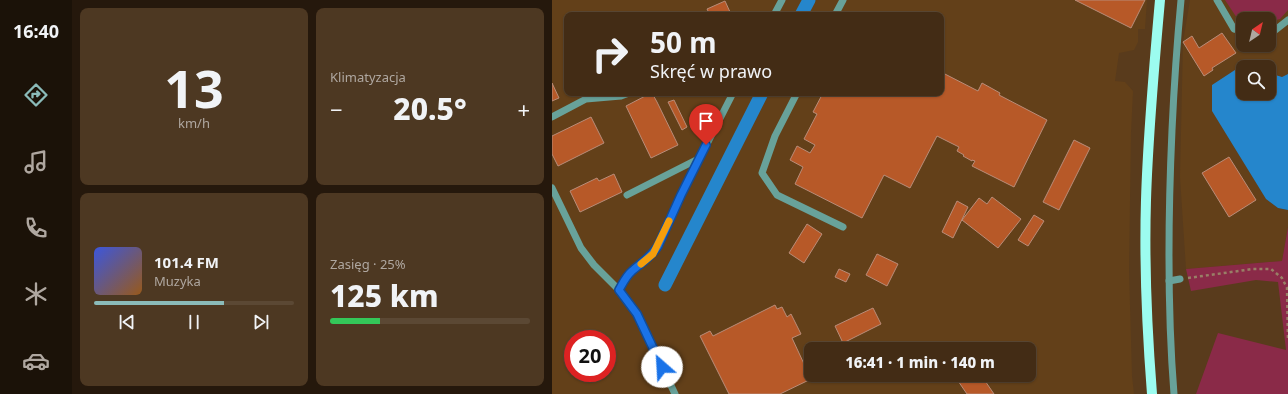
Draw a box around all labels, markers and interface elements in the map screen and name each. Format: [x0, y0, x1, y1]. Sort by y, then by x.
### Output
north arrow [1236, 12, 1276, 52]
map controls [1236, 12, 1276, 100]
text: 16:40 [13, 19, 59, 43]
text: 50 m [650, 23, 717, 61]
icon: right [584, 28, 636, 80]
text: 13 [164, 52, 224, 123]
text: Skręć w prawo [650, 59, 772, 83]
button: search [1236, 60, 1276, 100]
text: Klimatyzacja [330, 68, 406, 86]
icon: directions [22, 81, 50, 109]
text: 20.5° [393, 88, 467, 129]
text: − [330, 94, 343, 124]
text: + [517, 94, 530, 124]
pin [689, 104, 723, 145]
icon: arrive [695, 110, 717, 132]
text: km/h [178, 114, 210, 132]
icon: music [22, 148, 50, 176]
icon: phone [22, 214, 50, 242]
text: 101.4 FM [154, 252, 219, 272]
text: Zasięg · 25% [330, 255, 406, 273]
text: Muzyka [154, 272, 201, 290]
text: 125 km [330, 275, 439, 316]
icon: climate [22, 280, 50, 308]
icon: previous [116, 311, 138, 333]
icon: pause [183, 311, 205, 333]
icon: next [250, 311, 272, 333]
speed limit sign: 20 [564, 330, 616, 382]
position arrow [641, 346, 683, 388]
icon: car [22, 347, 50, 375]
text: 16:41 · 1 min · 140 m [845, 352, 995, 372]

